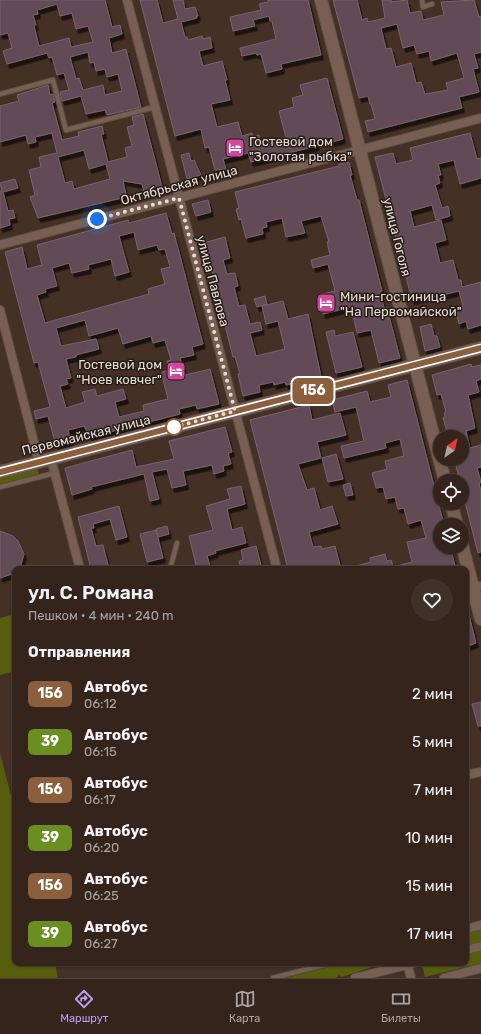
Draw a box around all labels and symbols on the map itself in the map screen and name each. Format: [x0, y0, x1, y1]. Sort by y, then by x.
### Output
place label: Гостевой дом "Золотая рыбка" [249, 134, 352, 164]
hotel icon: Гостевой дом "Золотая рыбка" [224, 137, 246, 159]
street label: Октябрьская улица [119, 162, 239, 208]
street label: улица Гоголя [380, 196, 414, 278]
your location [87, 209, 107, 229]
street label: улица Павлова [194, 234, 232, 328]
place label: Мини-гостиница "На Первомайской" [340, 289, 462, 319]
hotel icon: Мини-гостиница "На Первомайской" [315, 292, 337, 314]
place label: Гостевой дом "Ноев ковчег" [76, 357, 162, 387]
hotel icon: Гостевой дом "Ноев ковчег" [165, 360, 187, 382]
line badge: 156 [290, 378, 336, 404]
street label: Первомайская улица [20, 412, 152, 458]
unlabelled marker [165, 418, 183, 436]
north arrow [433, 430, 469, 466]

